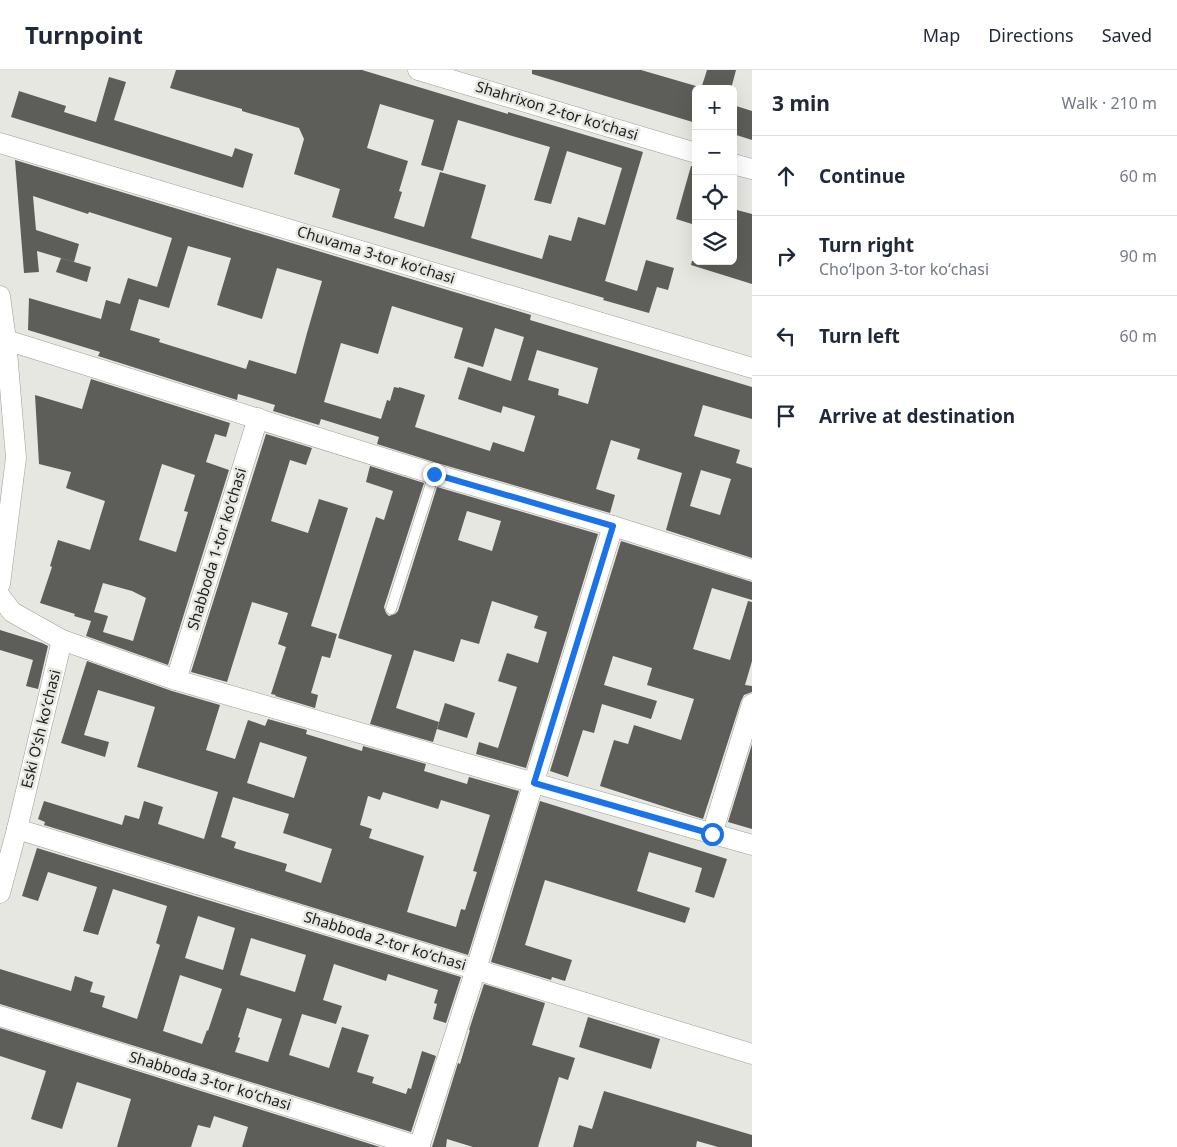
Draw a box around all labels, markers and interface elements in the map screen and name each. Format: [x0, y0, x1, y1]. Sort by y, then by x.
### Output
text: Turnpoint [25, 18, 143, 51]
text: Map [923, 23, 960, 47]
text: Directions [988, 23, 1074, 47]
text: Saved [1102, 23, 1152, 47]
street label: Shahrixon 2-tor koʻchasi [474, 76, 641, 144]
map controls [692, 85, 737, 265]
button: + [692, 85, 737, 130]
text: 3 min [772, 89, 830, 117]
text: Walk · 210 m [1062, 92, 1157, 114]
button: − [692, 130, 737, 175]
icon: ahead [772, 162, 800, 190]
text: Continue [819, 163, 905, 189]
text: 60 m [1120, 165, 1157, 187]
button: locate [692, 175, 737, 220]
street label: Chuvama 3-tor koʻchasi [295, 220, 458, 288]
button: layers [692, 220, 737, 265]
text: Turn right [819, 232, 914, 258]
icon: right [772, 242, 800, 270]
text: 90 m [1120, 245, 1157, 267]
text: Cho‘lpon 3-tor koʻchasi [819, 258, 989, 280]
icon: left [772, 322, 800, 350]
text: Turn left [819, 323, 900, 349]
text: 60 m [1120, 325, 1157, 347]
icon: arrive [772, 402, 800, 430]
text: Arrive at destination [819, 403, 1015, 429]
route end [423, 463, 446, 486]
street label: Shabboda 1-tor koʻchasi [182, 465, 250, 632]
street label: Eski Oʻsh koʻchasi [16, 667, 64, 790]
route start [701, 823, 724, 846]
street label: Shabboda 2-tor koʻchasi [302, 906, 469, 974]
street label: Shabboda 3-tor koʻchasi [127, 1046, 294, 1114]

